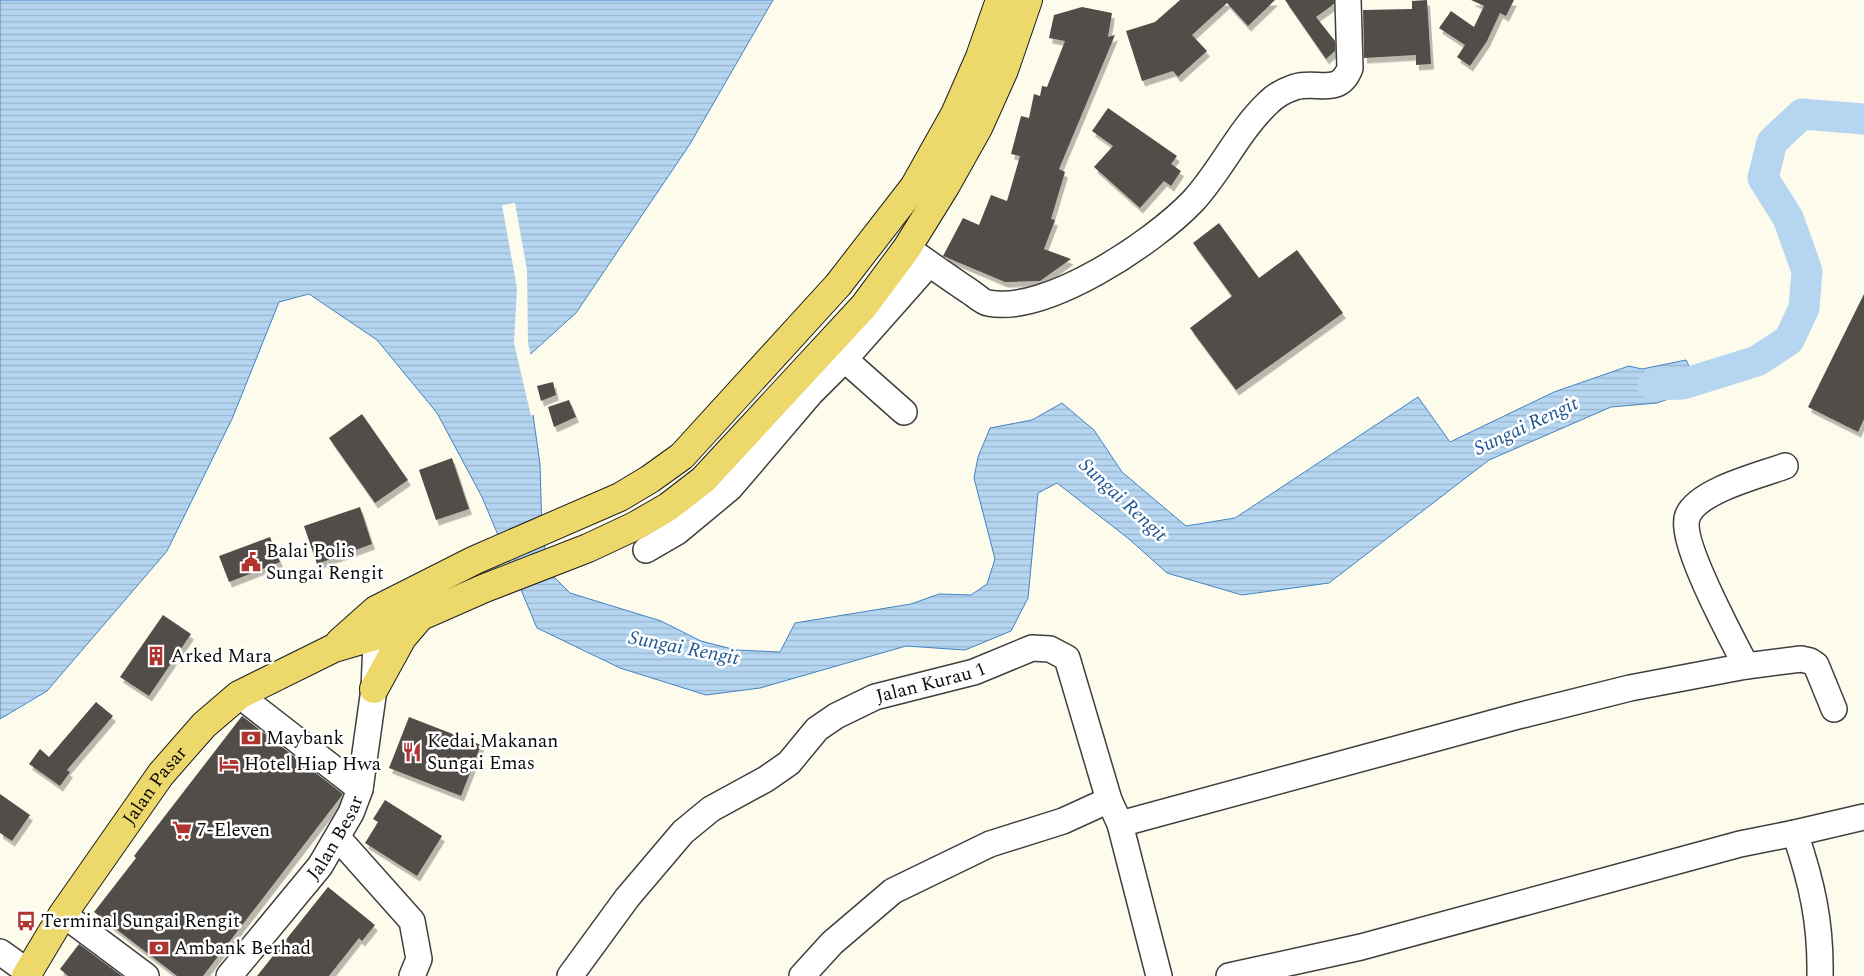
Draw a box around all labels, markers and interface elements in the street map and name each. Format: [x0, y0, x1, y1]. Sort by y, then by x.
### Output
water label: Sungai Rengit [1469, 388, 1584, 463]
water label: Sungai Rengit [1072, 451, 1175, 550]
place label: Balai Polis Sungai Rengit [266, 537, 384, 588]
public building icon: Balai Polis Sungai Rengit [240, 551, 262, 573]
water label: Sungai Rengit [626, 623, 743, 674]
place label: Arked Mara [171, 642, 273, 671]
building icon: Arked Mara [145, 645, 167, 667]
street label: Jalan Kurau 1 [873, 654, 990, 711]
place label: Maybank [266, 724, 345, 753]
bank icon: Maybank [240, 727, 262, 749]
place label: Kedai Makanan Sungai Emas [427, 727, 558, 778]
street label: Jalan Pasar [115, 739, 194, 831]
restaurant icon: Kedai Makanan Sungai Emas [401, 741, 423, 763]
place label: Hotel Hiap Hwa [244, 750, 382, 779]
hotel icon: Hotel Hiap Hwa [218, 753, 240, 775]
street label: Jalan Besar [300, 791, 371, 887]
place label: 7-Eleven [197, 816, 270, 845]
supermarket icon: 7-Eleven [171, 819, 193, 841]
place label: Terminal Sungai Rengit [41, 907, 240, 936]
bus stop icon: Terminal Sungai Rengit [15, 910, 37, 932]
place label: Ambank Berhad [174, 934, 311, 963]
bank icon: Ambank Berhad [148, 937, 170, 959]

